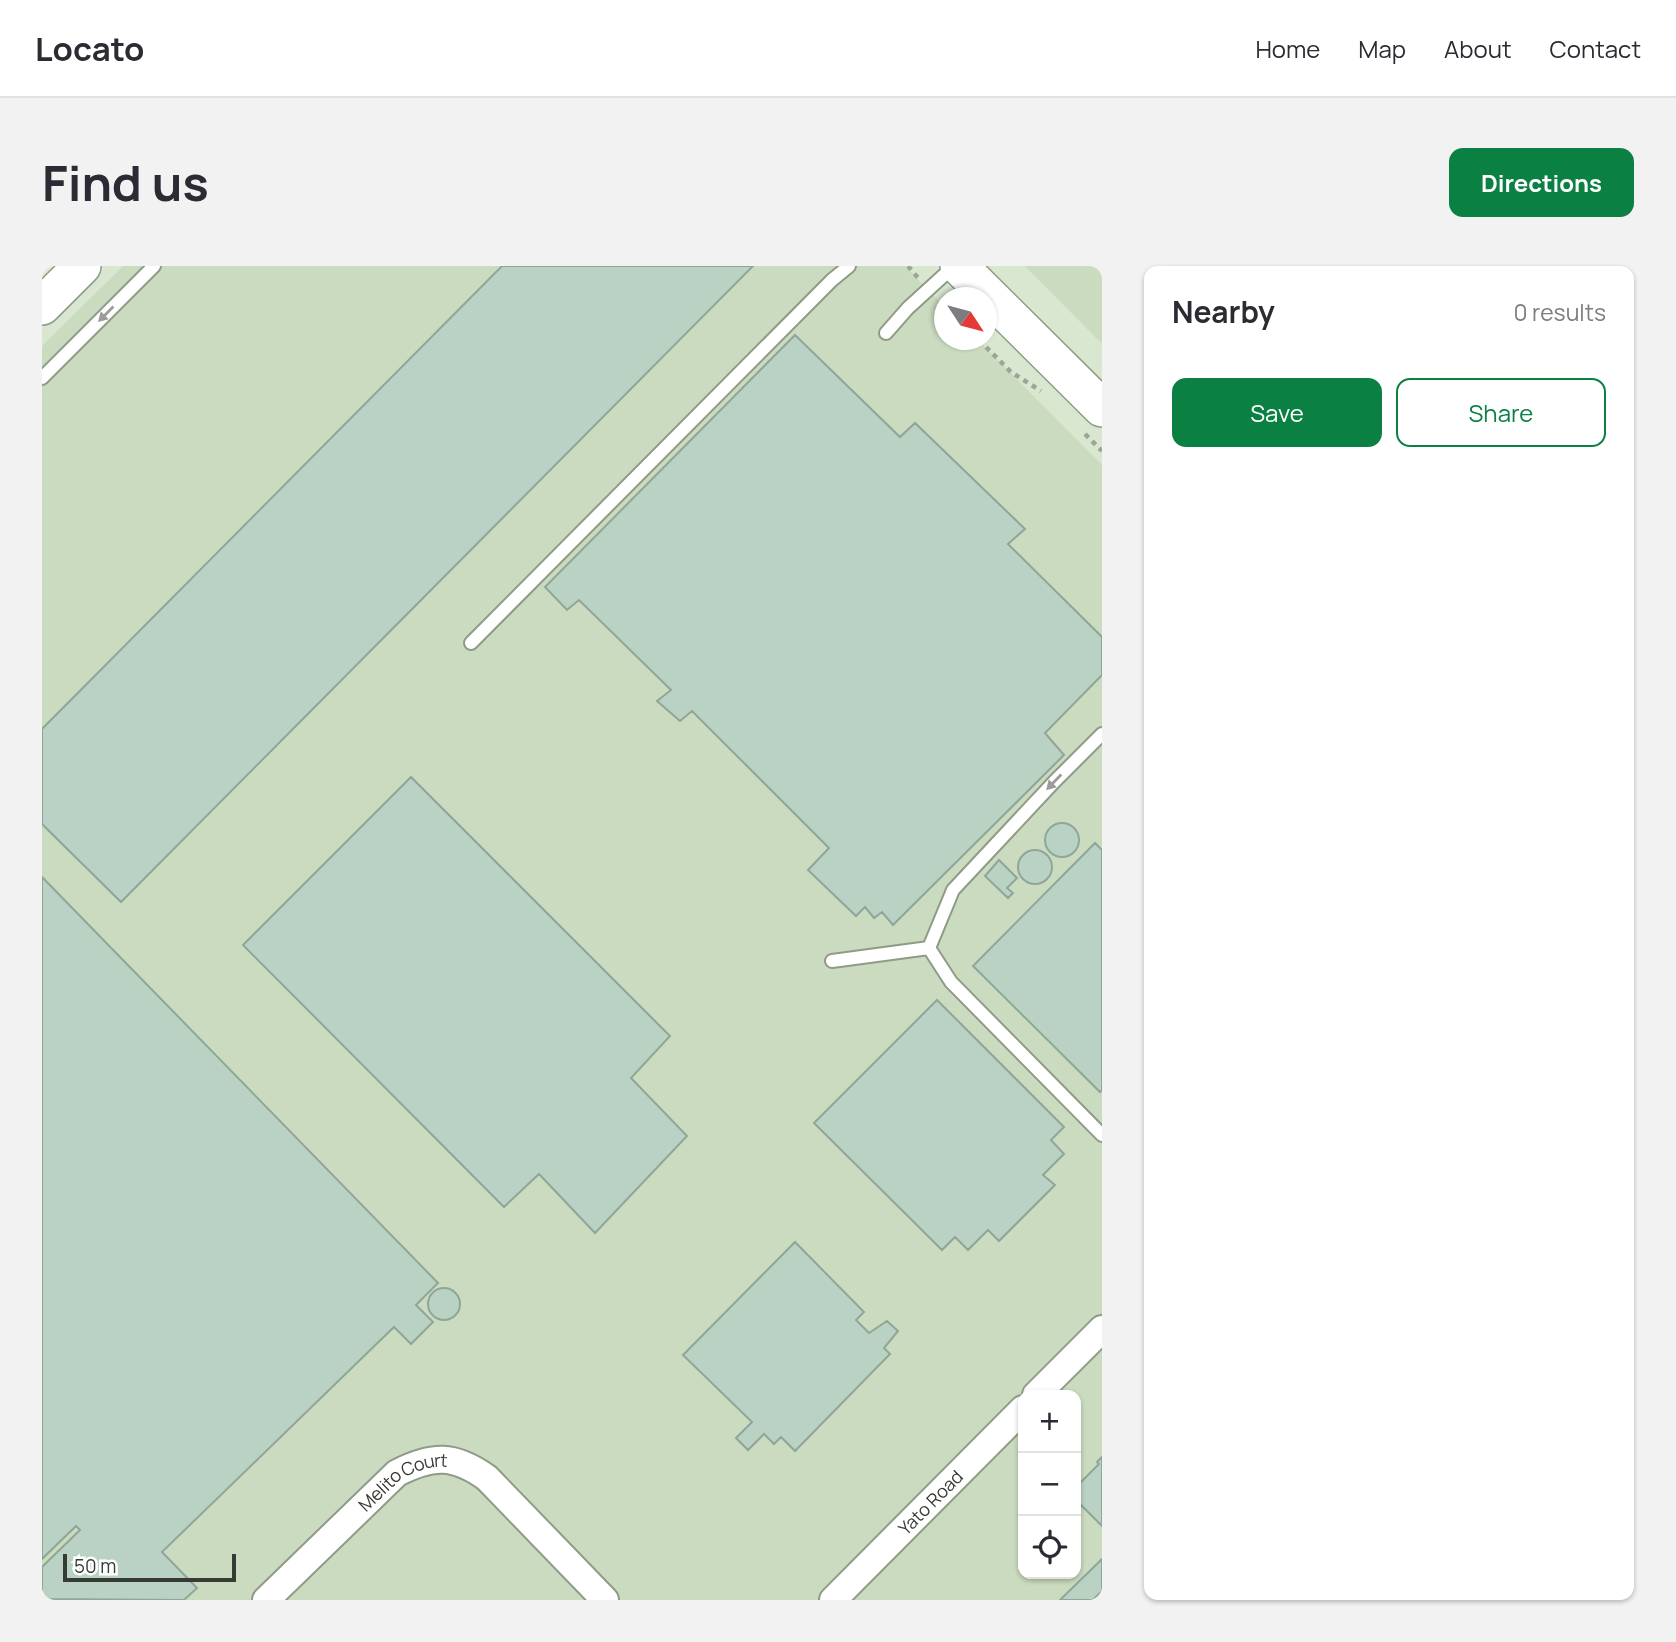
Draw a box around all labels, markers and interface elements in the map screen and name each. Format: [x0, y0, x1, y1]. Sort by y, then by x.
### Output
text: Locato [35, 26, 145, 71]
text: Home [1255, 32, 1320, 65]
text: Map [1358, 32, 1406, 65]
text: About [1444, 32, 1512, 65]
text: Contact [1550, 32, 1641, 65]
button: Directions [1449, 148, 1634, 217]
text: Find us [42, 149, 209, 216]
north arrow [934, 287, 997, 350]
text: Nearby [1172, 291, 1275, 332]
text: 0 results [1513, 296, 1606, 328]
one-way arrow [97, 306, 114, 323]
button: Save [1172, 378, 1382, 447]
button: Share [1396, 378, 1606, 447]
one-way arrow [1046, 773, 1062, 790]
map controls [1018, 1390, 1081, 1579]
button: + [1018, 1390, 1081, 1453]
street label: Melito Court [353, 1448, 448, 1516]
button: − [1018, 1453, 1081, 1516]
street label: Yato Road [893, 1464, 968, 1540]
button: locate [1018, 1516, 1081, 1579]
scale bar [63, 1551, 236, 1583]
text: 50 m [74, 1553, 116, 1579]

